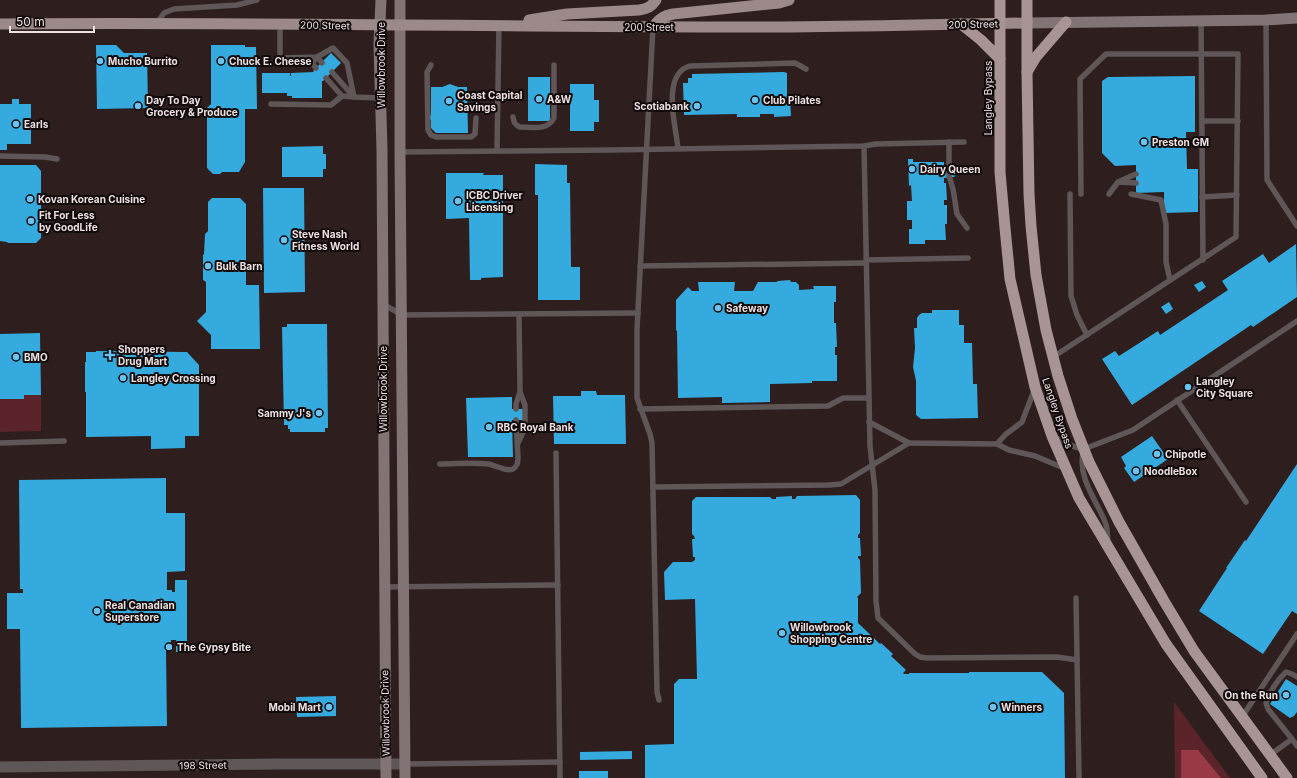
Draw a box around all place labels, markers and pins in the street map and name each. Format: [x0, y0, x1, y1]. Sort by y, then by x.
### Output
place label: Mucho Burrito [108, 55, 178, 67]
place label: Chuck E. Cheese [229, 55, 312, 67]
marker: Mucho Burrito [95, 56, 105, 66]
marker: Chuck E. Cheese [216, 56, 226, 66]
place label: Coast Capital Savings [457, 89, 523, 114]
place label: A&W [547, 93, 572, 105]
place label: Day To Day Grocery & Produce [146, 94, 238, 119]
marker: A&W [534, 94, 544, 104]
place label: Club Pilates [763, 94, 821, 106]
marker: Club Pilates [750, 95, 760, 105]
marker: Coast Capital Savings [444, 96, 454, 106]
place label: Scotiabank [634, 100, 689, 112]
marker: Day To Day Grocery & Produce [133, 101, 143, 111]
marker: Scotiabank [692, 101, 702, 111]
place label: Earls [24, 118, 49, 130]
marker: Earls [11, 119, 21, 129]
place label: Preston GM [1152, 136, 1209, 148]
marker: Preston GM [1139, 137, 1149, 147]
place label: Dairy Queen [920, 163, 981, 176]
marker: Dairy Queen [907, 164, 917, 174]
place label: ICBC Driver Licensing [466, 189, 523, 214]
place label: Kovan Korean Cuisine [38, 193, 145, 205]
marker: Kovan Korean Cuisine [25, 194, 35, 204]
marker: ICBC Driver Licensing [453, 196, 463, 206]
place label: Fit For Less by GoodLife [39, 209, 98, 234]
marker: Fit For Less by GoodLife [26, 216, 36, 226]
place label: Steve Nash Fitness World [292, 228, 359, 252]
marker: Steve Nash Fitness World [279, 235, 289, 245]
place label: Bulk Barn [216, 260, 263, 272]
marker: Bulk Barn [203, 261, 213, 271]
place label: Safeway [726, 302, 768, 315]
marker: Safeway [713, 303, 723, 313]
place label: Shoppers Drug Mart [118, 343, 168, 368]
marker: Shoppers Drug Mart [105, 350, 115, 360]
place label: BMO [24, 351, 48, 363]
marker: BMO [11, 352, 21, 362]
place label: Langley Crossing [131, 372, 216, 385]
marker: Langley Crossing [118, 373, 128, 383]
place label: Langley City Square [1196, 375, 1253, 400]
marker: Langley City Square [1183, 382, 1193, 392]
place label: Sammy J's [257, 407, 311, 420]
marker: Sammy J's [314, 408, 324, 418]
place label: RBC Royal Bank [497, 421, 574, 434]
marker: RBC Royal Bank [484, 422, 494, 432]
place label: Chipotle [1165, 448, 1206, 460]
marker: Chipotle [1152, 449, 1162, 459]
place label: NoodleBox [1144, 465, 1197, 477]
marker: NoodleBox [1131, 466, 1141, 476]
place label: Real Canadian Superstore [105, 599, 175, 623]
marker: Real Canadian Superstore [92, 606, 102, 616]
place label: Willowbrook Shopping Centre [790, 621, 872, 646]
marker: Willowbrook Shopping Centre [777, 628, 787, 638]
place label: The Gypsy Bite [177, 641, 251, 654]
marker: The Gypsy Bite [164, 642, 174, 652]
place label: On the Run [1224, 689, 1278, 701]
marker: On the Run [1281, 690, 1291, 700]
place label: Mobil Mart [268, 701, 321, 713]
place label: Winners [1001, 701, 1043, 713]
marker: Mobil Mart [324, 702, 334, 712]
marker: Winners [988, 702, 998, 712]

